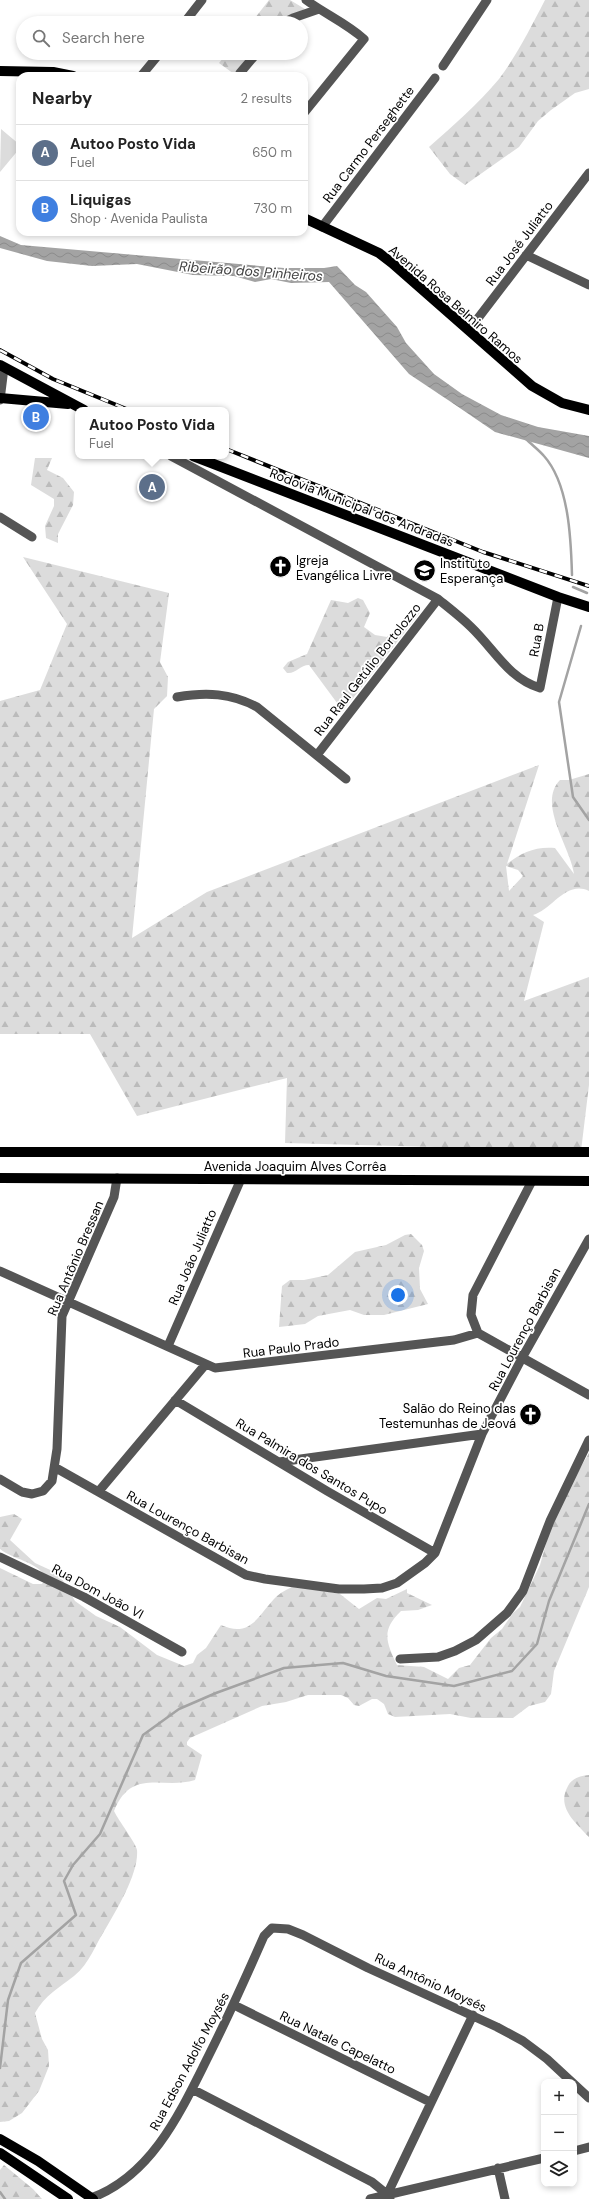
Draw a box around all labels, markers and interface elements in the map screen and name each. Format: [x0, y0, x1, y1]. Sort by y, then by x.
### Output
search box [16, 16, 308, 60]
icon: search [30, 27, 52, 49]
text: Search here [62, 28, 145, 48]
street label: Rua Carmo Perseghette [319, 82, 418, 206]
text: Nearby [32, 87, 92, 109]
text: 2 results [241, 90, 292, 107]
text: Autoo Posto Vida [70, 134, 196, 154]
text: A [40, 144, 50, 161]
text: 650 m [252, 144, 292, 161]
text: Fuel [70, 154, 95, 171]
text: Liquigas [70, 190, 131, 210]
street label: Rua José Juliatto [482, 197, 557, 289]
text: B [41, 200, 49, 217]
text: 730 m [254, 200, 292, 217]
text: Shop · Avenida Paulista [70, 210, 208, 227]
street label: Avenida Rosa Belmiro Ramos [385, 241, 526, 367]
water label: Ribeirão dos Pinheiros [178, 257, 324, 285]
pin: B [23, 402, 49, 432]
popup [75, 407, 229, 459]
text: Autoo Posto Vida [89, 415, 215, 435]
text: Fuel [89, 435, 114, 452]
street label: Rodovia Municipal dos Andradas [267, 464, 456, 551]
pin: A [139, 472, 165, 502]
place label: Igreja Evangélica Livre [296, 552, 392, 584]
church icon: Igreja Evangélica Livre [268, 554, 294, 580]
place label: Instituto Esperança [440, 555, 503, 587]
school or university icon: Instituto Esperança [412, 557, 438, 583]
street label: Rua Raul Getúlio Bortolozzo [310, 599, 425, 739]
street label: Rua B [525, 622, 548, 658]
street label: Avenida Joaquim Alves Corrêa [204, 1158, 386, 1175]
street label: Rua Antônio Bressan [43, 1198, 107, 1318]
street label: Rua João Juliatto [165, 1206, 220, 1308]
street label: Rua Lourenço Barbisan [485, 1265, 564, 1394]
your location [388, 1285, 408, 1305]
street label: Rua Paulo Prado [242, 1333, 340, 1362]
place label: Salão do Reino das Testemunhas de Jeová [379, 1400, 516, 1432]
church icon: Salão do Reino das Testemunhas de Jeová [518, 1402, 544, 1428]
street label: Rua Palmira dos Santos Pupo [233, 1414, 391, 1519]
street label: Rua Lourenço Barbisan [124, 1487, 252, 1568]
street label: Rua Dom João VI [49, 1560, 147, 1623]
street label: Rua Antônio Moysés [372, 1949, 489, 2016]
street label: Rua Edson Adolfo Moysés [146, 1989, 233, 2133]
street label: Rua Natale Capelatto [277, 2007, 399, 2078]
map controls [541, 2079, 577, 2187]
button: + [541, 2079, 577, 2115]
button: − [541, 2115, 577, 2151]
button: layers [541, 2151, 577, 2187]

